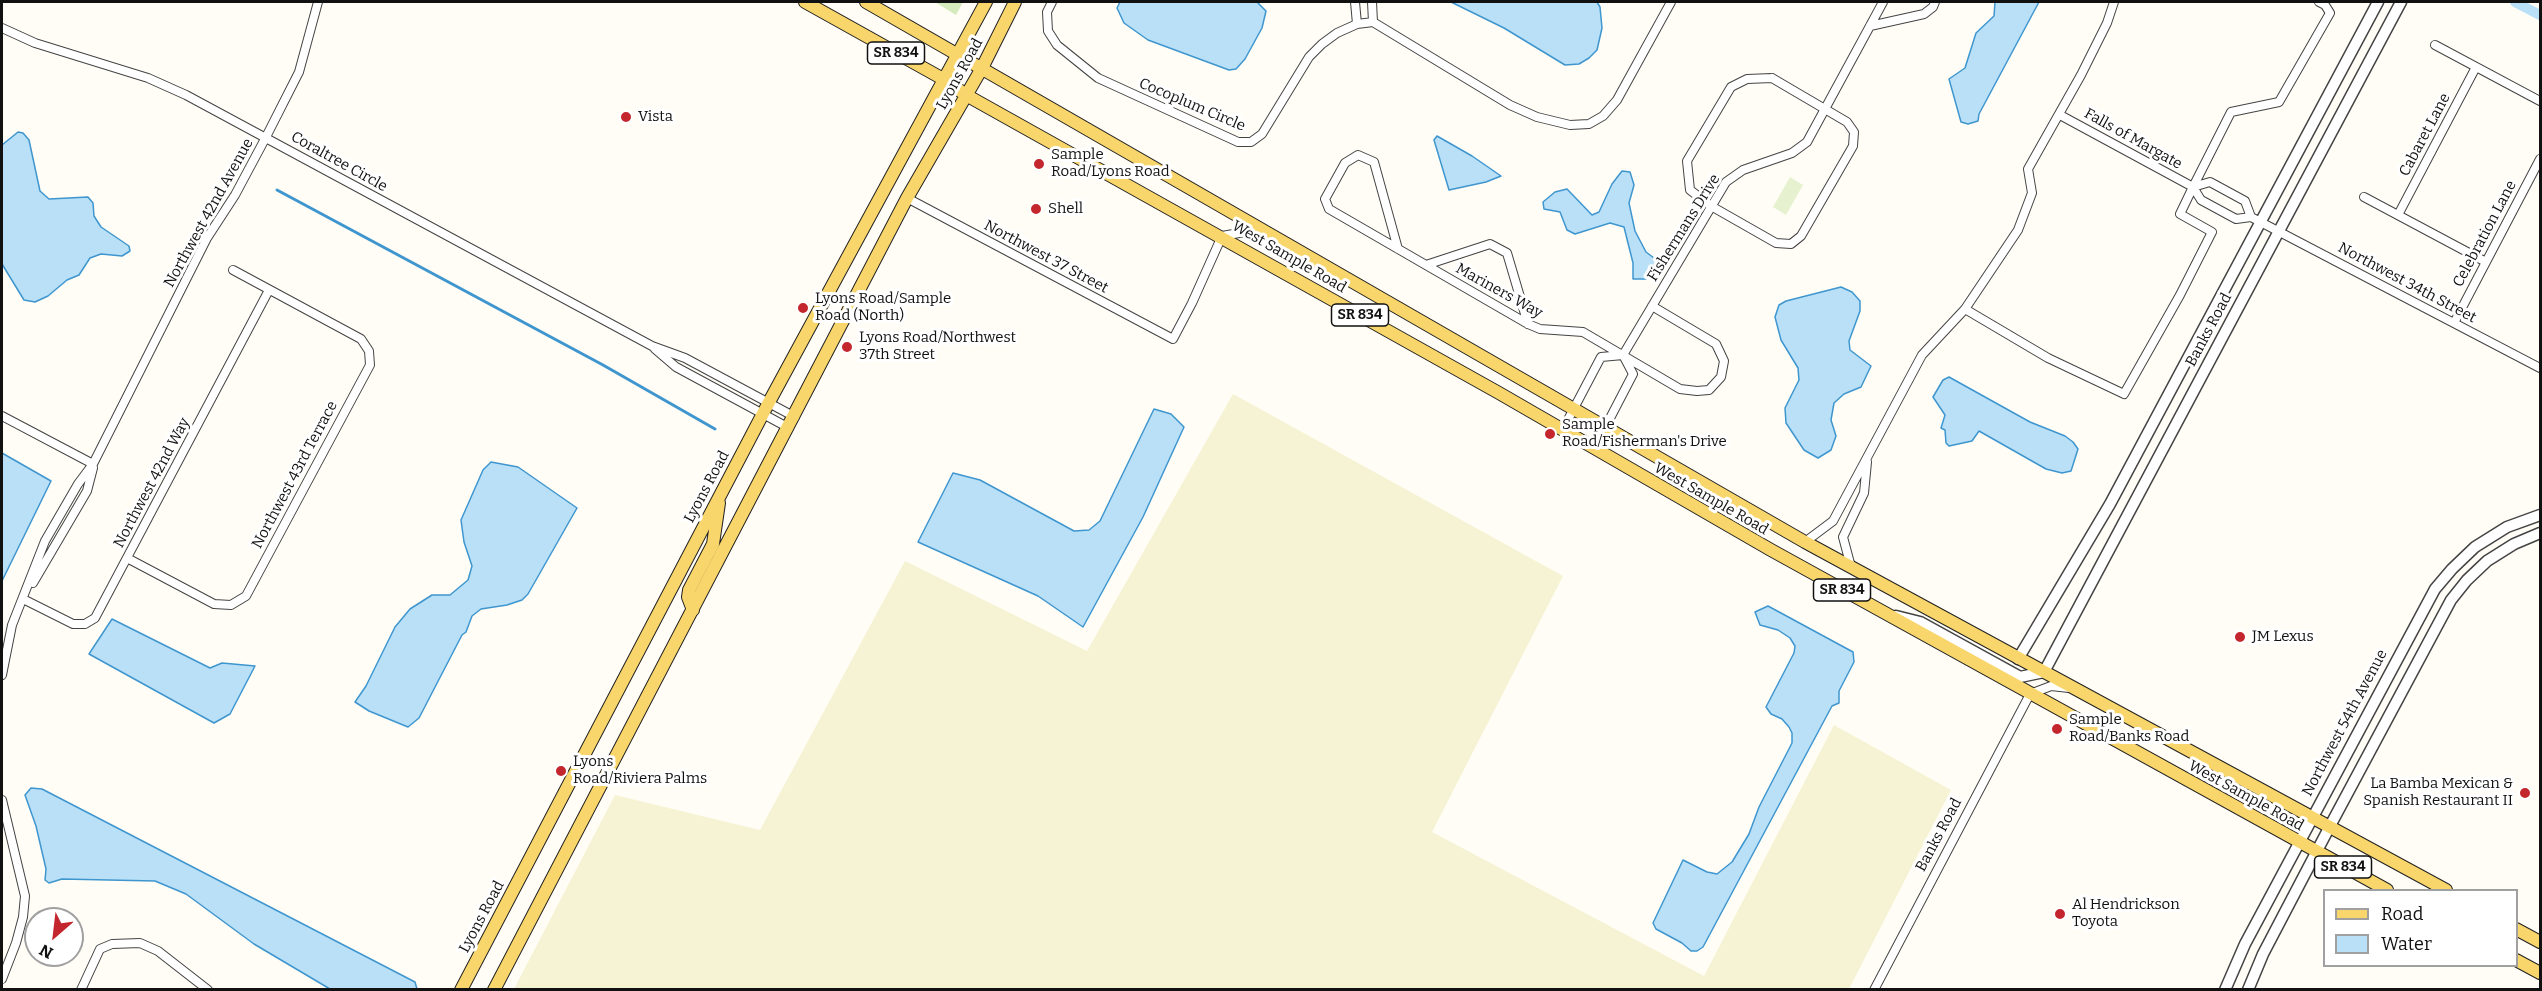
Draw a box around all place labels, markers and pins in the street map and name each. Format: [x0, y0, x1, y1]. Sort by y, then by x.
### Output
place label: Vista [638, 108, 673, 126]
marker: Vista [619, 110, 633, 124]
place label: Sample Road/Lyons Road [1051, 146, 1170, 181]
marker: Sample Road/Lyons Road [1032, 157, 1046, 171]
place label: Shell [1048, 200, 1083, 218]
marker: Shell [1029, 202, 1043, 216]
place label: Lyons Road/Sample Road (North) [815, 290, 951, 325]
marker: Lyons Road/Sample Road (North) [796, 301, 810, 315]
place label: Lyons Road/Northwest 37th Street [859, 329, 1016, 364]
marker: Lyons Road/Northwest 37th Street [840, 340, 854, 354]
place label: Sample Road/Fisherman's Drive [1562, 416, 1727, 451]
marker: Sample Road/Fisherman's Drive [1543, 427, 1557, 441]
place label: JM Lexus [2252, 628, 2314, 646]
marker: JM Lexus [2233, 630, 2247, 644]
place label: Sample Road/Banks Road [2069, 711, 2189, 746]
marker: Sample Road/Banks Road [2050, 722, 2064, 736]
place label: Lyons Road/Riviera Palms [573, 753, 707, 788]
marker: Lyons Road/Riviera Palms [554, 764, 568, 778]
place label: La Bamba Mexican & Spanish Restaurant II [2363, 775, 2513, 810]
marker: La Bamba Mexican & Spanish Restaurant II [2518, 786, 2532, 800]
place label: Al Hendrickson Toyota [2072, 896, 2180, 931]
marker: Al Hendrickson Toyota [2053, 907, 2067, 921]

